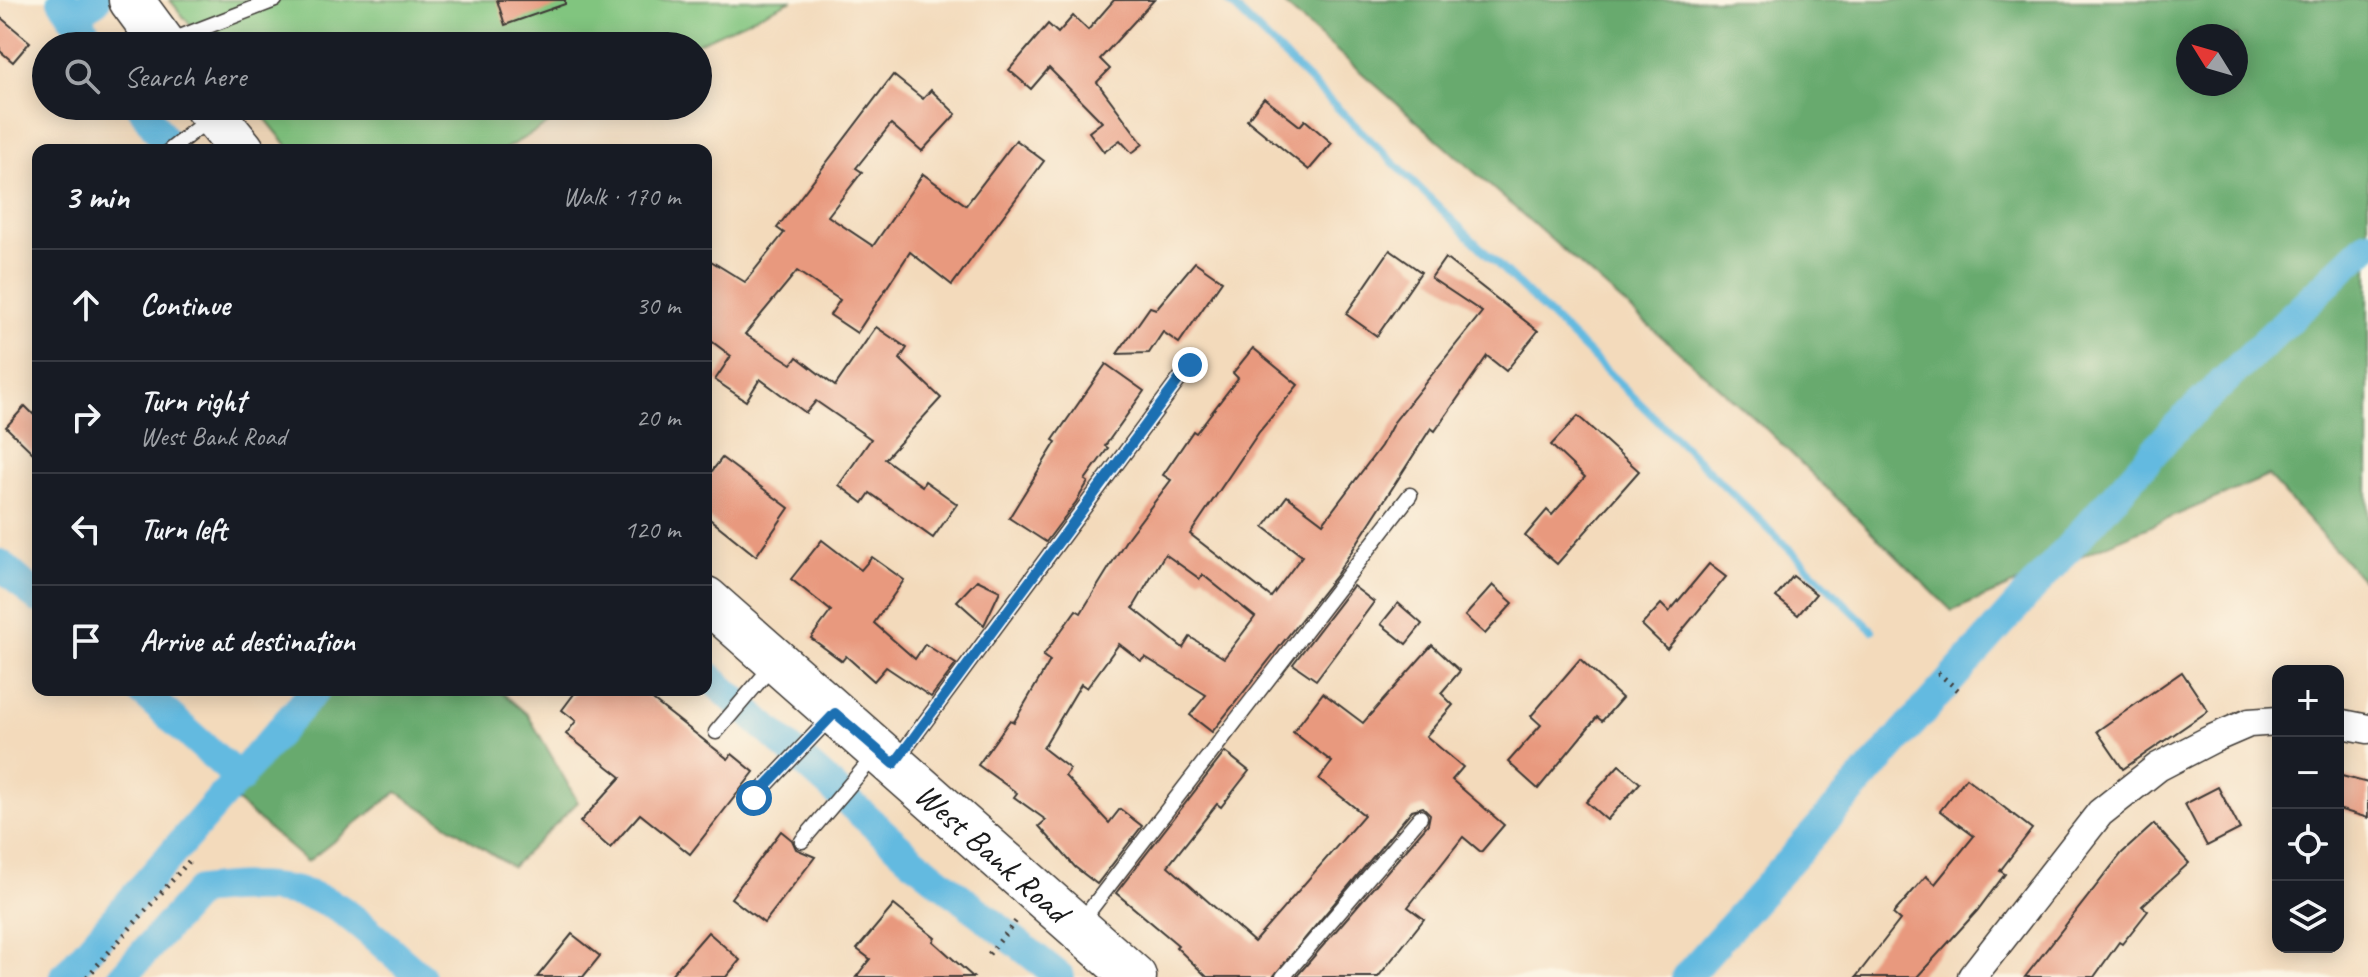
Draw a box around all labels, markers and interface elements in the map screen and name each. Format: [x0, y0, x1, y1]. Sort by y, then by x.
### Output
north arrow [2176, 24, 2248, 96]
search box [32, 32, 712, 120]
icon: search [60, 54, 104, 98]
text: Search here [124, 57, 246, 95]
text: 3 min [64, 175, 129, 218]
text: Walk · 170 m [563, 180, 680, 213]
icon: ahead [64, 283, 108, 327]
text: Continue [140, 286, 230, 324]
text: 30 m [636, 289, 680, 322]
route end [1172, 347, 1208, 383]
text: Turn right [140, 382, 245, 420]
icon: right [64, 395, 108, 439]
text: 20 m [636, 401, 680, 434]
text: West Bank Road [140, 420, 286, 453]
icon: left [64, 507, 108, 551]
text: Turn left [140, 510, 227, 548]
text: 120 m [624, 513, 680, 546]
icon: arrive [64, 619, 108, 663]
text: Arrive at destination [140, 622, 355, 660]
map controls [2272, 665, 2344, 953]
button: + [2272, 665, 2344, 737]
button: − [2272, 737, 2344, 809]
street label: West Bank Road [907, 773, 1082, 935]
route start [736, 780, 772, 816]
button: locate [2272, 809, 2344, 881]
button: layers [2272, 881, 2344, 953]

